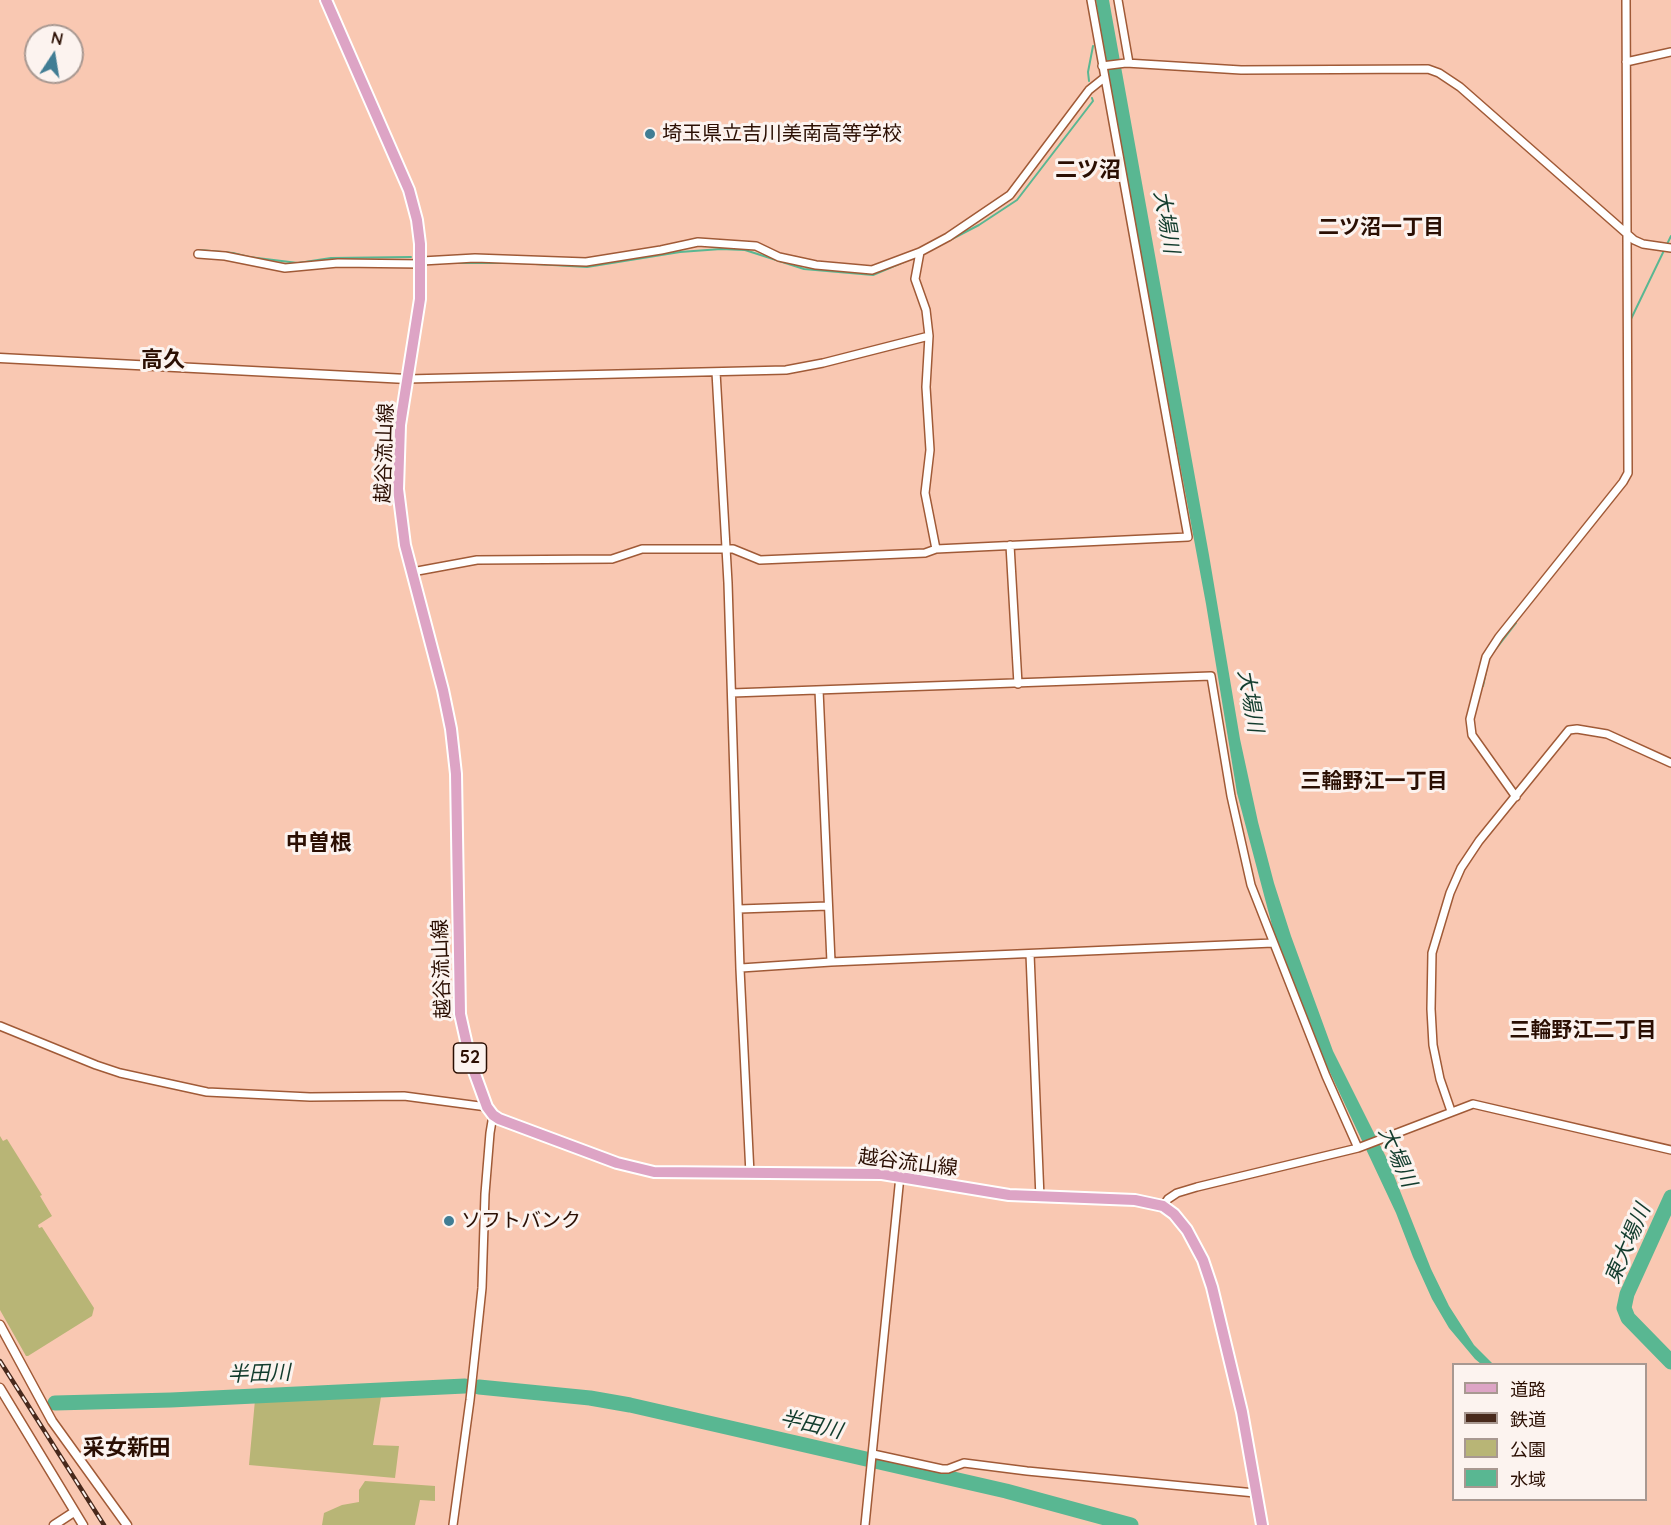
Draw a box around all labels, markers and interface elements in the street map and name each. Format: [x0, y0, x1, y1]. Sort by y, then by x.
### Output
north arrow [24, 24, 84, 84]
text: N [49, 27, 65, 49]
place label: 埼玉県立吉川美南高等学校 [662, 122, 902, 146]
marker: 埼玉県立吉川美南高等学校 [643, 127, 657, 141]
district label: 二ツ沼 [1055, 157, 1121, 183]
water label: 大場川 [1148, 189, 1184, 255]
district label: 二ツ沼一丁目 [1318, 215, 1444, 241]
district label: 高久 [141, 347, 185, 373]
street label: 越谷流山線 [371, 403, 399, 503]
water label: 大場川 [1232, 668, 1268, 734]
district label: 三輪野江一丁目 [1301, 769, 1447, 795]
district label: 中曽根 [286, 830, 352, 856]
street label: 越谷流山線 [428, 919, 456, 1019]
district label: 三輪野江二丁目 [1510, 1018, 1656, 1044]
road number: 52 [454, 1043, 486, 1073]
water label: 大場川 [1373, 1123, 1421, 1191]
street label: 越谷流山線 [857, 1145, 959, 1181]
water label: 東大場川 [1600, 1200, 1656, 1288]
place label: ソフトバンク [461, 1209, 581, 1233]
marker: ソフトバンク [442, 1214, 456, 1228]
water label: 半田川 [227, 1360, 291, 1388]
legend [1452, 1363, 1647, 1501]
text: 道路 [1510, 1378, 1546, 1401]
water label: 半田川 [777, 1406, 845, 1444]
text: 鉄道 [1510, 1408, 1546, 1431]
district label: 采女新田 [83, 1435, 171, 1461]
text: 公園 [1510, 1438, 1546, 1461]
text: 水域 [1510, 1468, 1546, 1491]

